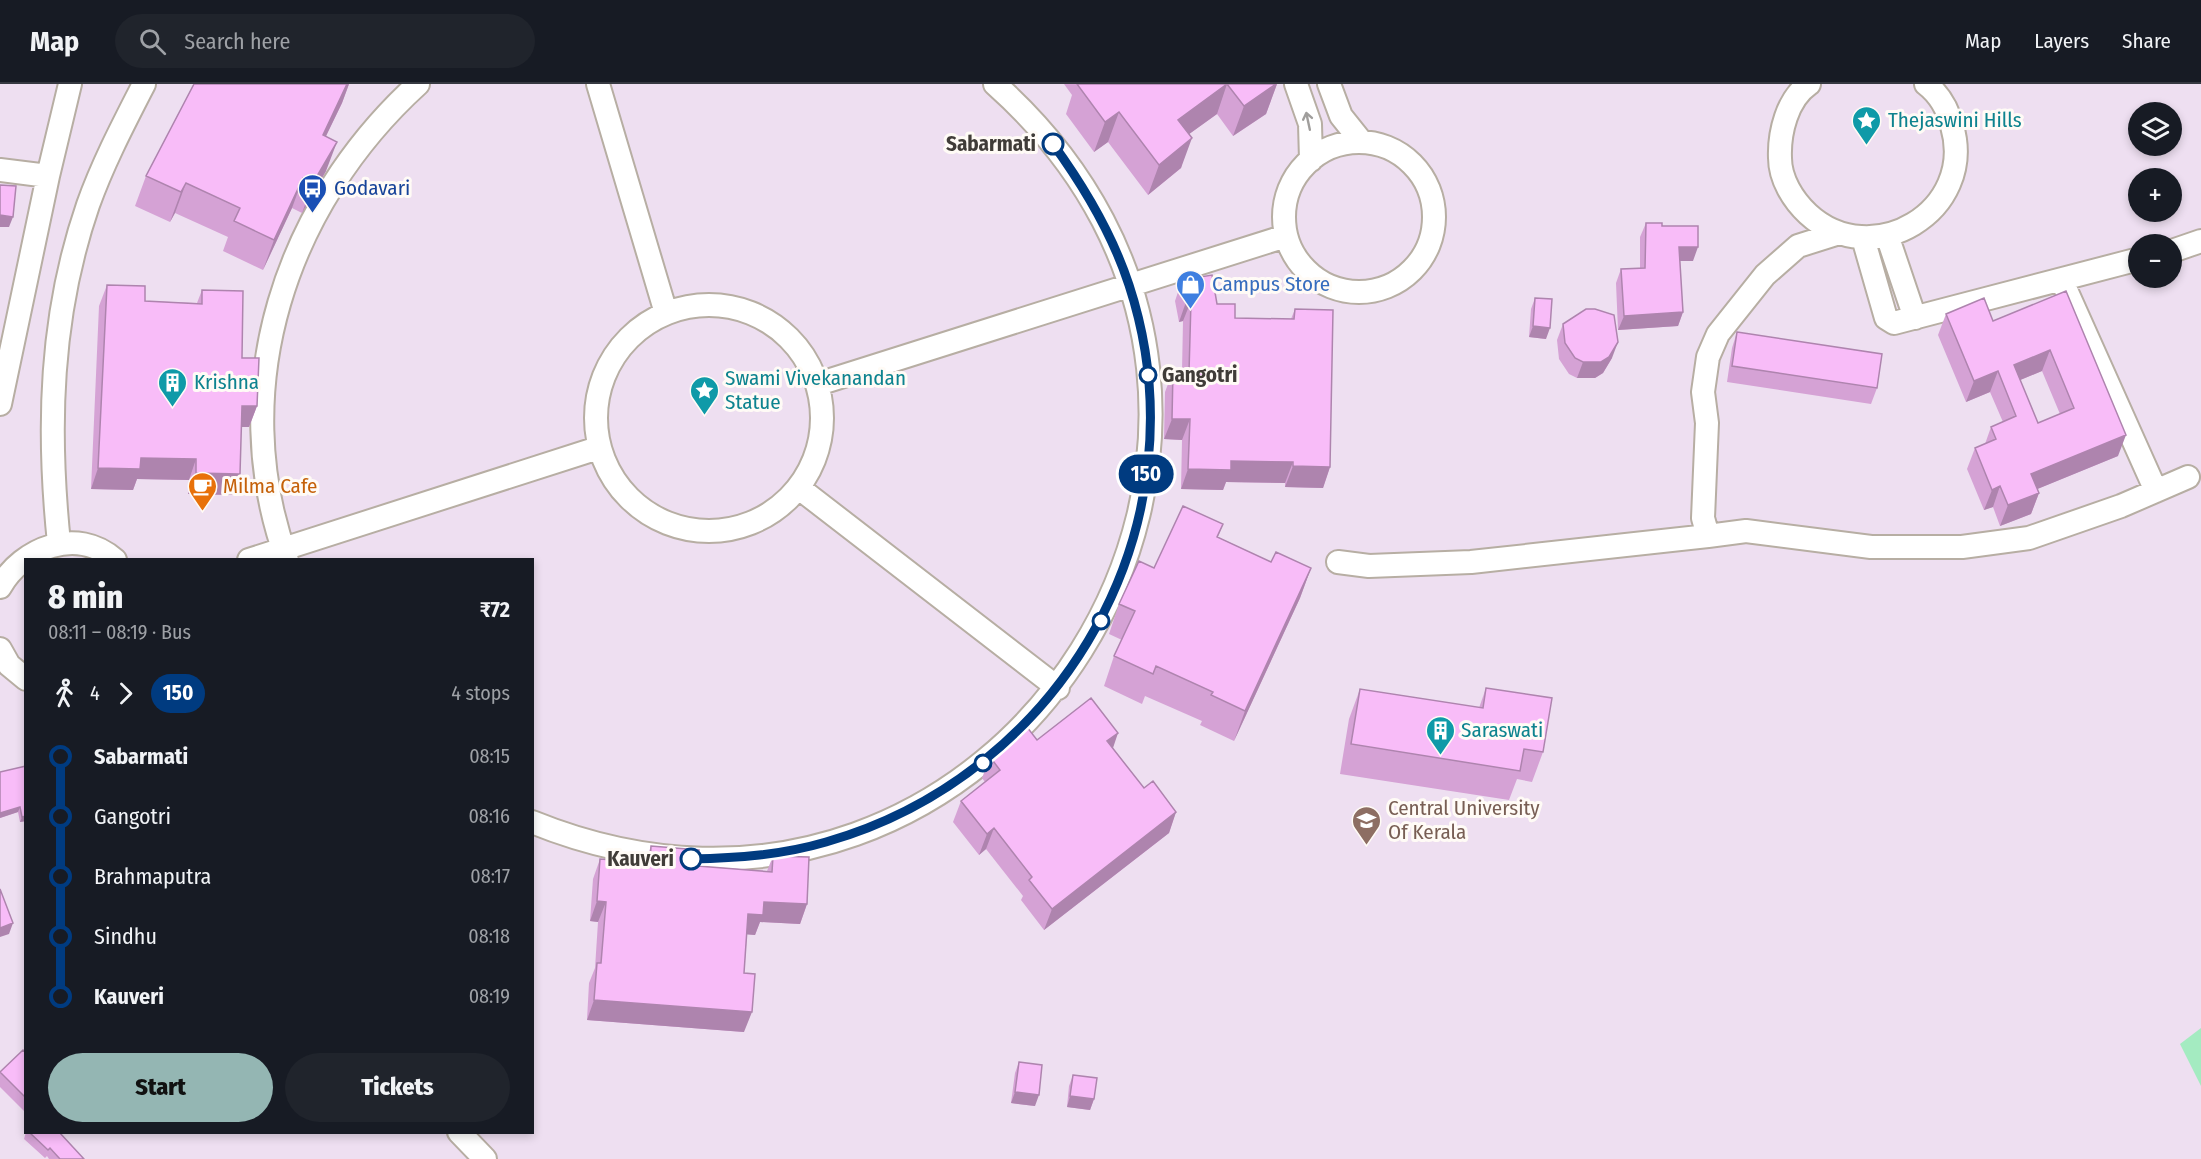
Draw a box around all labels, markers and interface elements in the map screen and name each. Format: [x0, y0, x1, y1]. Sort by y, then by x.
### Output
search box [115, 14, 535, 68]
text: Map [30, 25, 79, 58]
icon: search [136, 25, 169, 58]
text: Search here [184, 28, 290, 55]
text: Map [1965, 28, 2001, 54]
text: Layers [2034, 28, 2089, 54]
text: Share [2122, 28, 2171, 54]
map controls [2128, 102, 2182, 288]
button: layers [2128, 102, 2182, 156]
place icon: Thejaswini Hills [1851, 104, 1883, 146]
place label: Thejaswini Hills [1888, 107, 2022, 133]
one-way arrow [1302, 112, 1314, 131]
place label: Sabarmati [946, 131, 1036, 157]
marker: Sabarmati [1042, 133, 1064, 155]
button: + [2128, 168, 2182, 222]
bus stop icon: Godavari [297, 172, 329, 214]
place label: Godavari [334, 175, 410, 201]
button: − [2128, 234, 2182, 288]
shop icon: Campus Store [1175, 268, 1207, 310]
place label: Campus Store [1212, 271, 1330, 297]
place label: Gangotri [1162, 362, 1238, 388]
place label: Swami Vivekanandan Statue [725, 365, 906, 415]
building icon: Krishna [157, 366, 189, 408]
marker: Gangotri [1139, 366, 1157, 384]
place label: Krishna [194, 369, 259, 395]
place icon: Swami Vivekanandan Statue [688, 374, 720, 416]
line badge: 150 [1112, 454, 1180, 494]
text: 150 [1131, 461, 1161, 487]
cafe icon: Milma Cafe [186, 470, 218, 512]
place label: Milma Cafe [223, 473, 317, 499]
text: 8 min [48, 577, 123, 617]
text: ₹72 [480, 596, 510, 623]
unlabelled marker [1092, 612, 1110, 630]
text: 08:11 – 08:19 · Bus [48, 620, 191, 644]
icon: walk [48, 677, 81, 710]
icon: forward [109, 677, 142, 710]
text: 150 [163, 680, 193, 706]
text: 4 [90, 681, 100, 705]
text: 4 stops [451, 681, 510, 705]
building icon: Saraswati [1424, 714, 1456, 756]
place label: Saraswati [1461, 717, 1543, 743]
text: Sabarmati [94, 743, 188, 770]
text: 08:15 [469, 744, 510, 768]
unlabelled marker [974, 754, 992, 772]
place label: Central University Of Kerala [1388, 795, 1540, 845]
text: Gangotri [94, 803, 171, 830]
text: 08:16 [468, 804, 510, 828]
school or university icon: Central University Of Kerala [1351, 804, 1383, 846]
place label: Kauveri [607, 846, 674, 872]
marker: Kauveri [680, 848, 702, 870]
text: Brahmaputra [94, 863, 211, 890]
text: 08:17 [470, 864, 510, 888]
text: Sindhu [94, 923, 157, 950]
text: 08:18 [468, 924, 510, 948]
text: Kauveri [94, 983, 164, 1010]
text: 08:19 [469, 984, 510, 1008]
button: Start [48, 1053, 273, 1122]
button: Tickets [285, 1053, 510, 1122]

